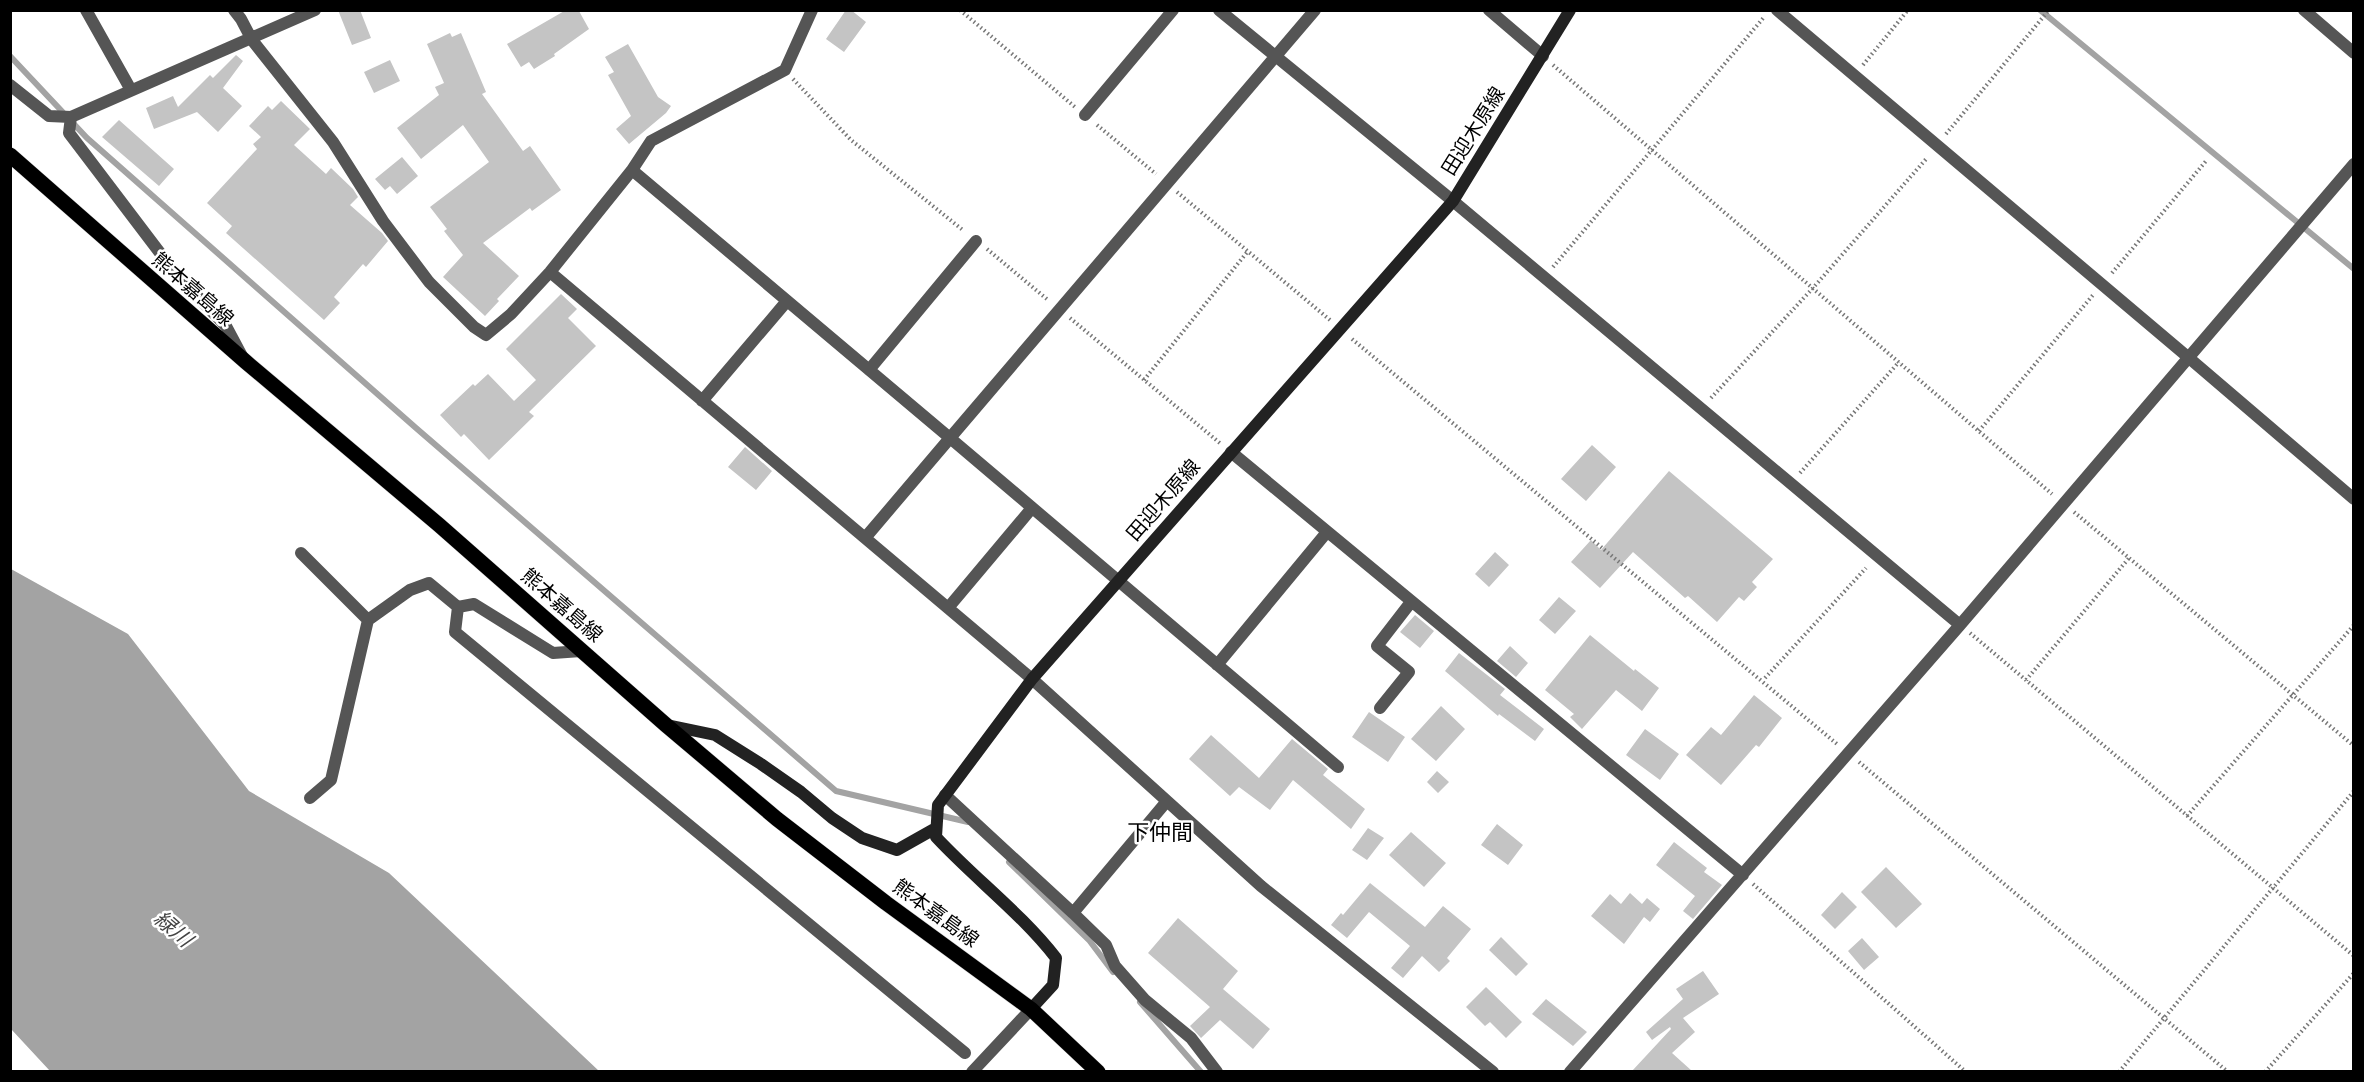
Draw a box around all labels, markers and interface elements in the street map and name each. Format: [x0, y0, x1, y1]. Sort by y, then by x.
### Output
street label: 田迎木原線 [1436, 82, 1510, 180]
street label: 熊本嘉島線 [147, 247, 239, 331]
street label: 田迎木原線 [1121, 454, 1205, 546]
street label: 熊本嘉島線 [516, 563, 608, 647]
district label: 下仲間 [1127, 819, 1193, 845]
street label: 熊本嘉島線 [888, 874, 984, 952]
water label: 緑川 [149, 905, 199, 953]

